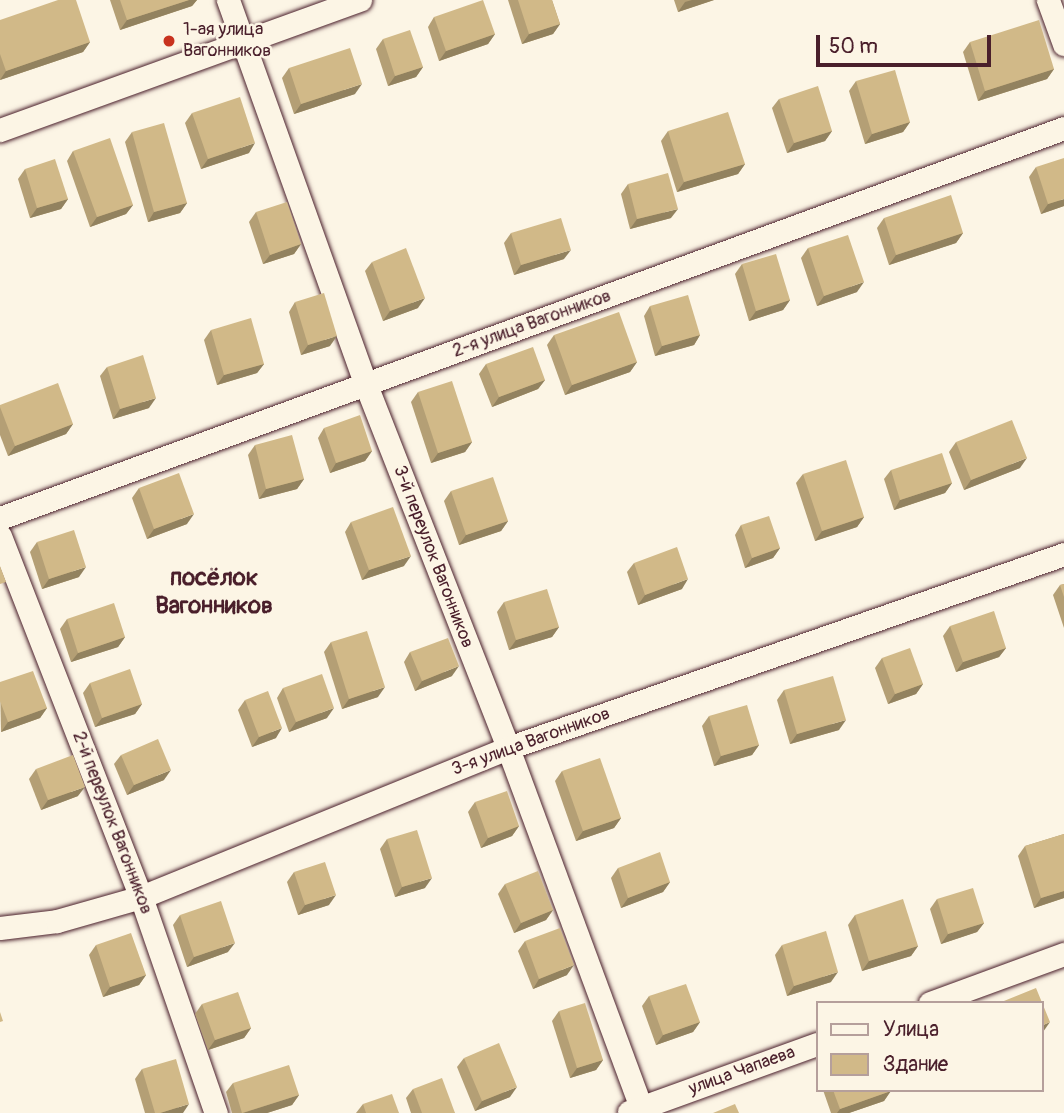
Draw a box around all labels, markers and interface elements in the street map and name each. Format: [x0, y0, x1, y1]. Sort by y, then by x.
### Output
place label: 1-ая улица Вагонников [183, 20, 271, 62]
scale bar [819, 21, 994, 65]
marker: 1-ая улица Вагонников [161, 33, 177, 49]
text: 50 m [829, 33, 878, 60]
street label: 2-я улица Вагонников [450, 285, 614, 363]
street label: 3-й переулок Вагонников [388, 463, 478, 651]
district label: посёлок Вагонников [155, 564, 273, 620]
street label: 3-я улица Вагонников [449, 703, 613, 781]
street label: 2-й переулок Вагонников [67, 729, 157, 917]
legend [816, 1001, 1043, 1092]
text: Улица [883, 1016, 939, 1043]
street label: улица Чапаева [686, 1042, 798, 1100]
text: Здание [883, 1051, 948, 1078]

